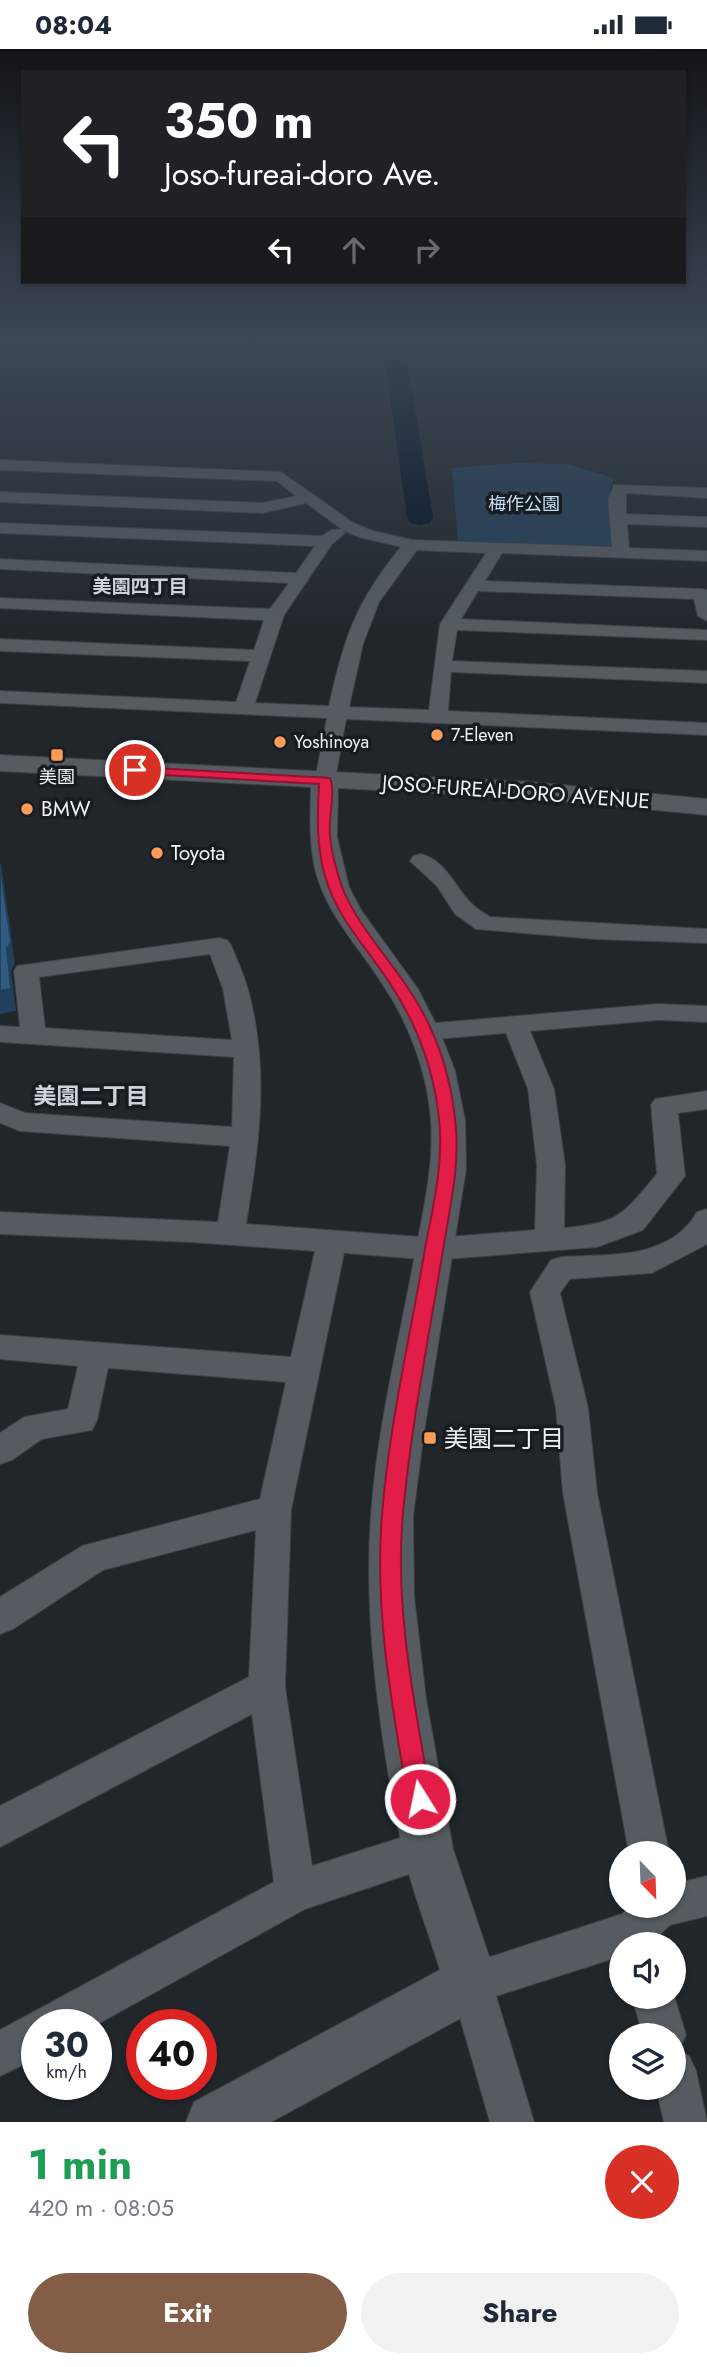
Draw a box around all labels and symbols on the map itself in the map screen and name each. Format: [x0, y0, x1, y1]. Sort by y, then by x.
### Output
park label: 梅作公園 [488, 491, 560, 517]
district label: 美園四丁目 [92, 573, 188, 600]
place label: 7-Eleven [451, 722, 514, 748]
marker: 7-Eleven [429, 727, 445, 743]
place label: Yoshinoya [294, 729, 369, 755]
marker: Yoshinoya [272, 734, 288, 750]
pin [105, 740, 165, 800]
marker: 美園 [49, 747, 65, 763]
place label: 美園 [39, 764, 75, 790]
street label: JOSO-FUREAI-DORO AVENUE [378, 767, 651, 816]
place label: BMW [41, 794, 91, 824]
marker: BMW [19, 801, 35, 817]
place label: Toyota [171, 838, 225, 868]
marker: Toyota [149, 845, 165, 861]
district label: 美園二丁目 [34, 1079, 149, 1113]
place label: 美園二丁目 [444, 1421, 564, 1456]
marker: 美園二丁目 [422, 1430, 438, 1446]
position arrow [383, 1762, 457, 1836]
north arrow [609, 1841, 686, 1918]
speed limit sign: 40 [126, 2009, 217, 2100]

